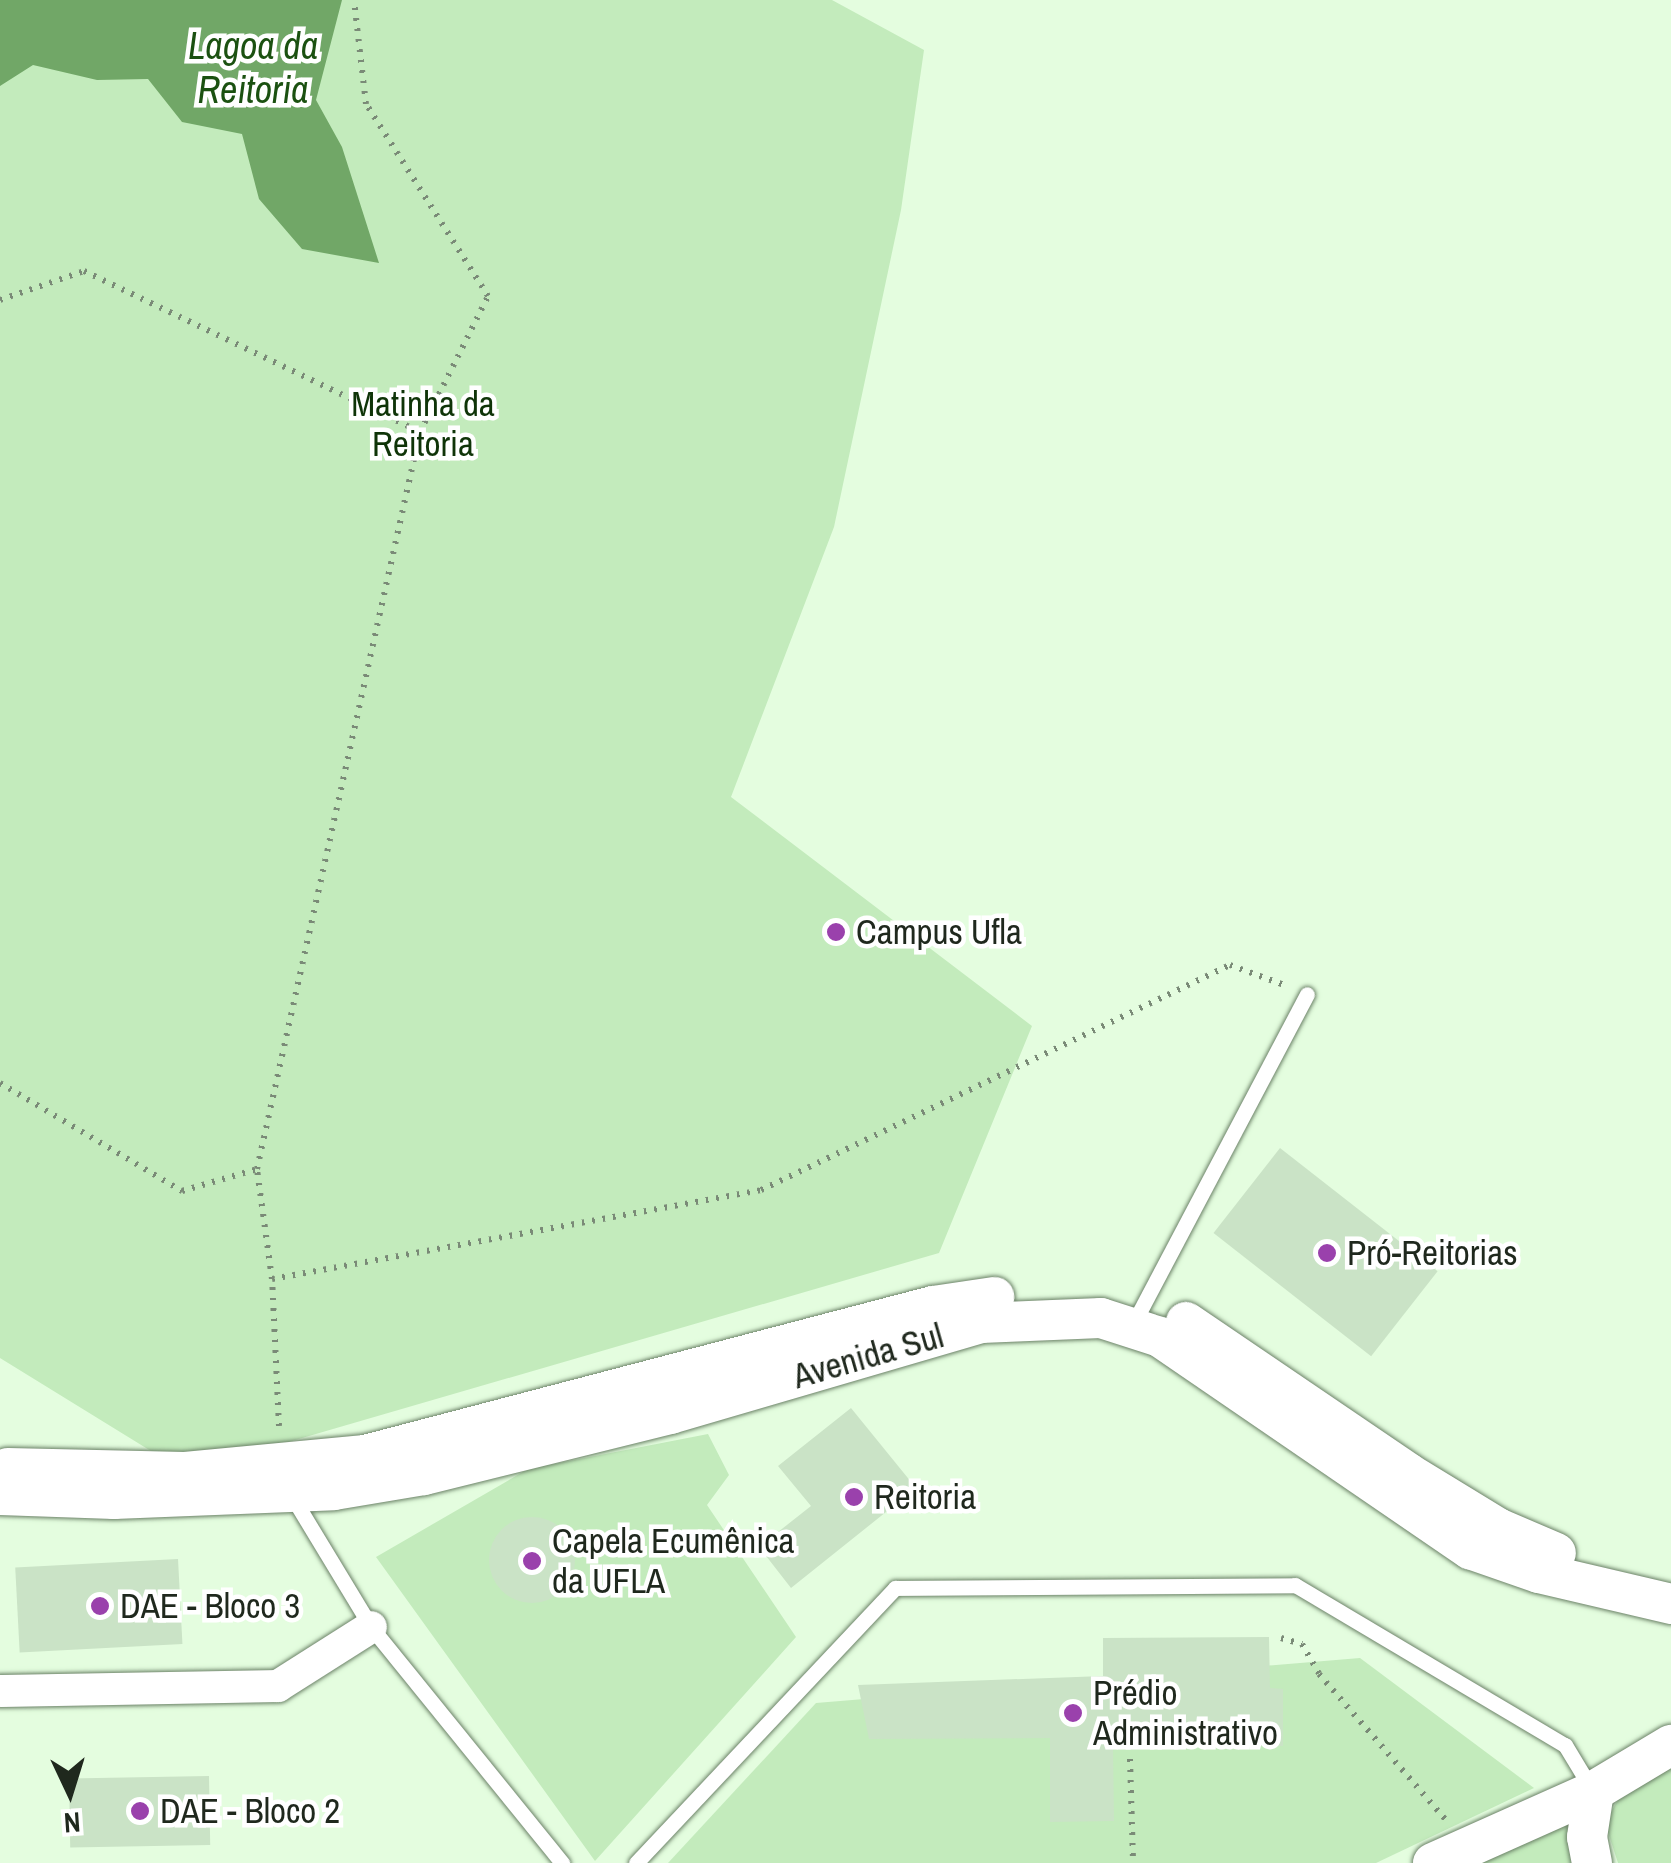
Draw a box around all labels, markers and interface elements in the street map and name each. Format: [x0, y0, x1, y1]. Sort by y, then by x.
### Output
water label: Lagoa da Reitoria [188, 23, 318, 112]
park label: Matinha da Reitoria [351, 383, 495, 465]
place label: Campus Ufla [856, 911, 1022, 953]
marker: Campus Ufla [825, 921, 847, 943]
place label: Pró-Reitorias [1347, 1232, 1518, 1274]
marker: Pró-Reitorias [1316, 1242, 1338, 1264]
street label: Avenida Sul [788, 1315, 948, 1397]
place label: Reitoria [874, 1476, 976, 1518]
marker: Reitoria [843, 1486, 865, 1508]
place label: Capela Ecumênica da UFLA [552, 1520, 794, 1602]
marker: Capela Ecumênica da UFLA [521, 1550, 543, 1572]
place label: DAE - Bloco 3 [120, 1585, 300, 1627]
marker: DAE - Bloco 3 [89, 1595, 111, 1617]
place label: Prédio Administrativo [1093, 1672, 1278, 1754]
marker: Prédio Administrativo [1062, 1702, 1084, 1724]
north arrow [20, 1743, 120, 1843]
place label: DAE - Bloco 2 [160, 1790, 340, 1832]
marker: DAE - Bloco 2 [129, 1800, 151, 1822]
text: N [63, 1803, 82, 1842]

